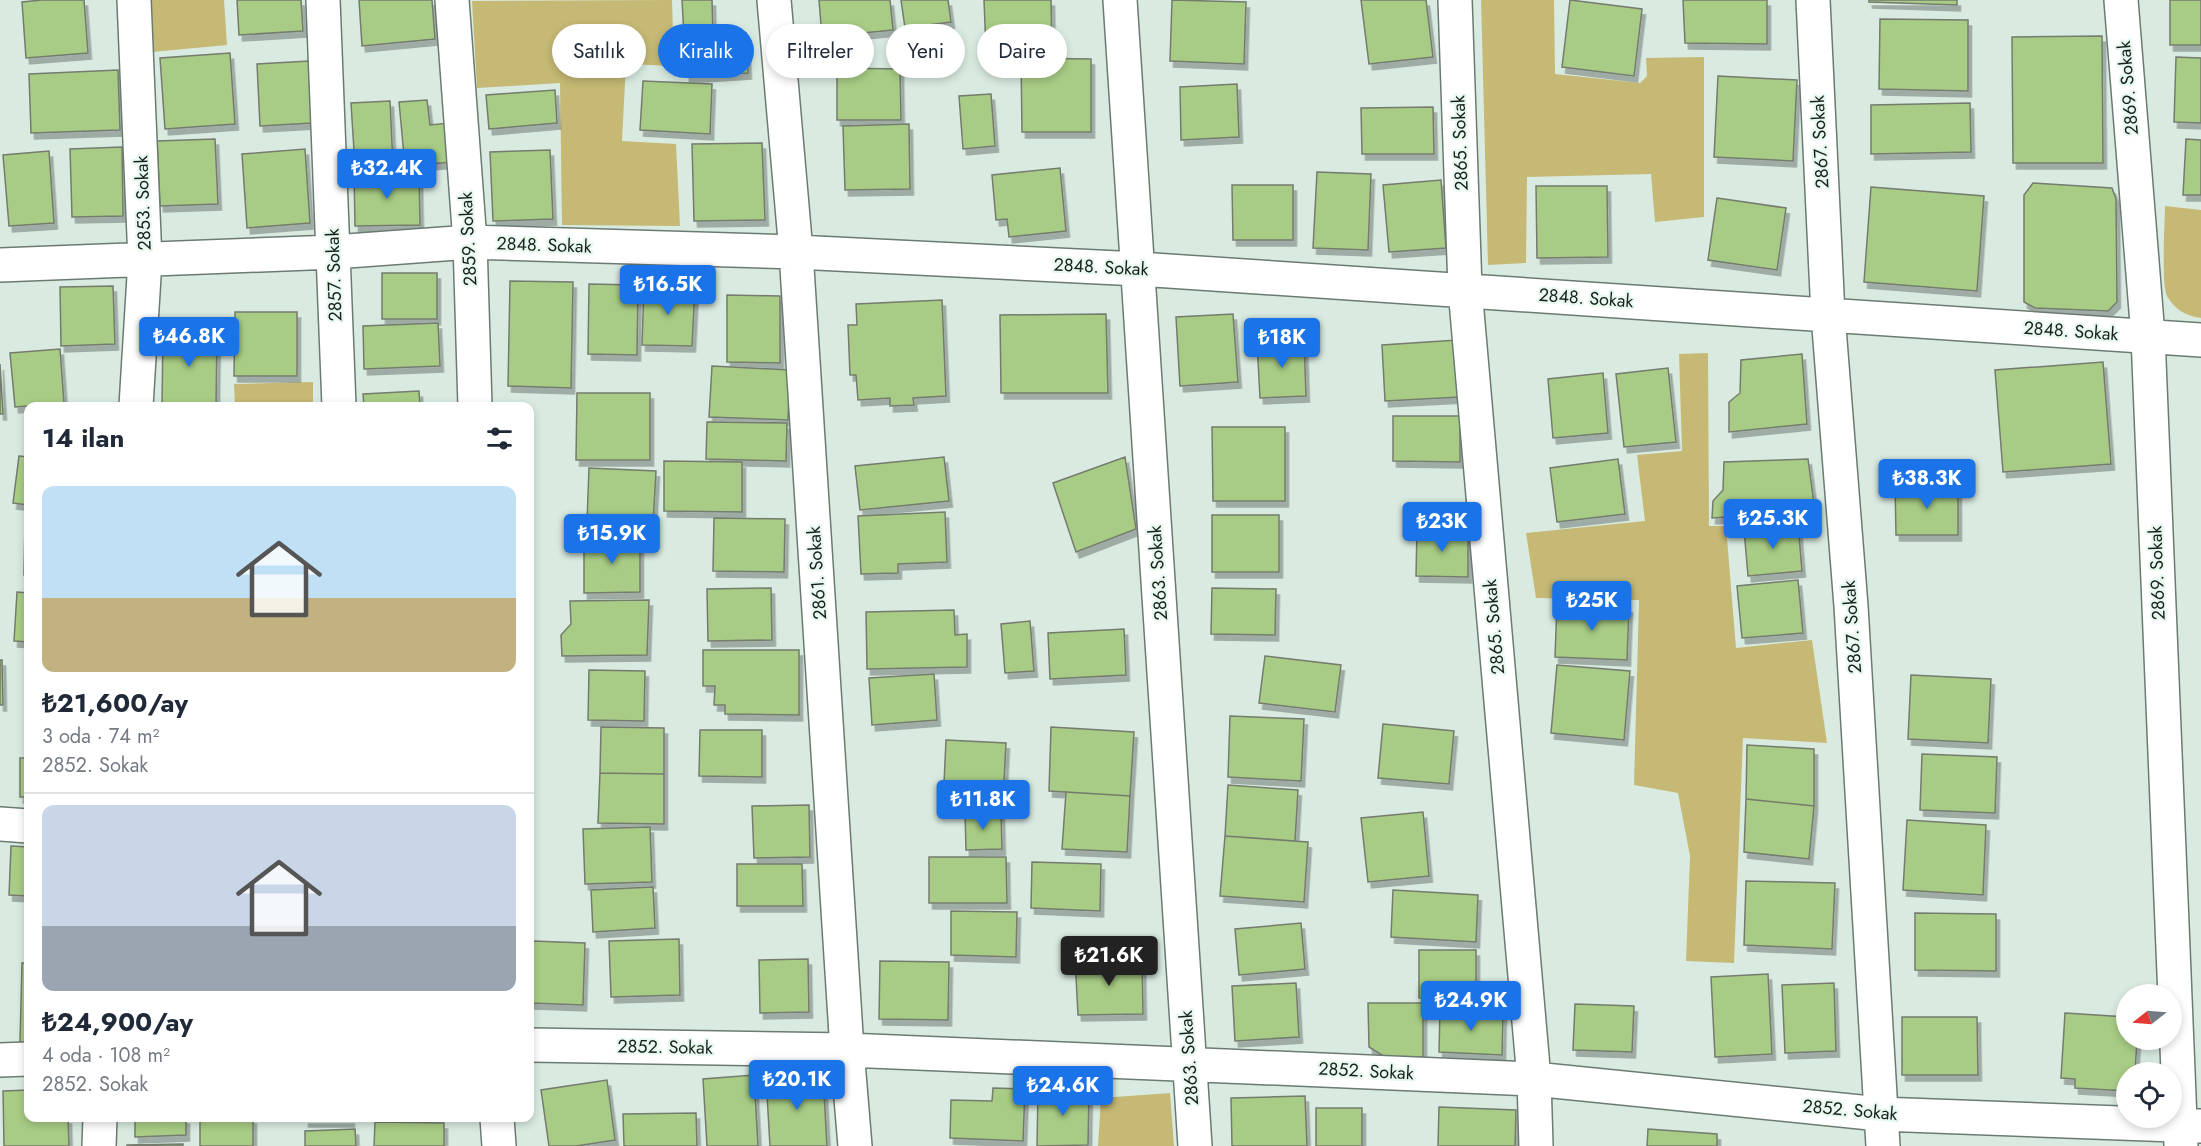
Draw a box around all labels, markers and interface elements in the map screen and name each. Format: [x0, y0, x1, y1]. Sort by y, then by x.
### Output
chip: Satılık [552, 24, 646, 78]
chip: Kiralık [658, 24, 754, 78]
chip: Filtreler [766, 24, 874, 78]
chip: Yeni [886, 24, 965, 78]
chip: Daire [977, 24, 1067, 78]
street label: 2869. Sokak [2111, 40, 2145, 136]
street label: 2865. Sokak [1445, 95, 1475, 191]
street label: 2867. Sokak [1805, 95, 1835, 189]
pin: ₺32.4K [338, 149, 436, 200]
text: ₺32.4K [351, 154, 423, 183]
street label: 2853. Sokak [128, 155, 158, 251]
street label: 2859. Sokak [453, 191, 483, 287]
street label: 2857. Sokak [319, 228, 349, 322]
street label: 2848. Sokak [496, 230, 592, 260]
street label: 2848. Sokak [1053, 252, 1149, 282]
pin: ₺16.5K [619, 265, 717, 316]
text: ₺16.5K [634, 270, 702, 299]
street label: 2848. Sokak [1538, 282, 1634, 314]
street label: 2848. Sokak [2023, 315, 2119, 347]
pin: ₺46.8K [140, 317, 238, 368]
pin: ₺18K [1246, 318, 1318, 369]
text: ₺46.8K [153, 322, 225, 351]
text: ₺18K [1258, 323, 1306, 352]
text: 14 ilan [42, 419, 124, 457]
icon: filters [483, 422, 516, 455]
pin: ₺38.3K [1878, 459, 1976, 510]
text: ₺38.3K [1893, 464, 1961, 493]
pin: ₺25.3K [1724, 499, 1822, 550]
pin: ₺23K [1406, 502, 1478, 553]
text: ₺25.3K [1738, 504, 1808, 533]
text: ₺23K [1417, 507, 1467, 536]
pin: ₺15.9K [563, 514, 661, 565]
text: ₺15.9K [578, 519, 646, 548]
icon: home [225, 525, 333, 633]
street label: 2861. Sokak [801, 525, 833, 621]
street label: 2863. Sokak [1142, 525, 1174, 621]
street label: 2869. Sokak [2142, 525, 2172, 621]
street label: 2865. Sokak [1477, 578, 1511, 676]
street label: 2867. Sokak [1836, 580, 1868, 674]
pin: ₺25K [1556, 581, 1628, 632]
text: ₺25K [1566, 586, 1618, 615]
text: ₺21,600/ay [42, 684, 188, 722]
text: 3 oda · 74 m² [42, 722, 160, 751]
text: 2852. Sokak [42, 751, 148, 780]
pin: ₺11.8K [934, 780, 1032, 831]
text: ₺11.8K [951, 785, 1015, 814]
icon: home [225, 844, 333, 952]
pin: ₺21.6K [1060, 936, 1158, 987]
text: ₺21.6K [1075, 941, 1143, 970]
pin: ₺24.9K [1422, 981, 1520, 1032]
north arrow [2116, 984, 2182, 1050]
map controls [2116, 984, 2182, 1128]
text: ₺24.9K [1435, 986, 1507, 1015]
text: ₺24,900/ay [42, 1003, 193, 1041]
street label: 2863. Sokak [1173, 1010, 1205, 1106]
street label: 2852. Sokak [617, 1033, 713, 1061]
text: 4 oda · 108 m² [42, 1041, 170, 1070]
street label: 2852. Sokak [1318, 1056, 1414, 1086]
pin: ₺20.1K [748, 1060, 846, 1111]
button: locate [2116, 1062, 2182, 1128]
text: ₺20.1K [763, 1065, 831, 1094]
pin: ₺24.6K [1014, 1066, 1112, 1117]
text: 2852. Sokak [42, 1070, 148, 1099]
text: ₺24.6K [1027, 1071, 1099, 1100]
street label: 2852. Sokak [1801, 1093, 1899, 1127]

